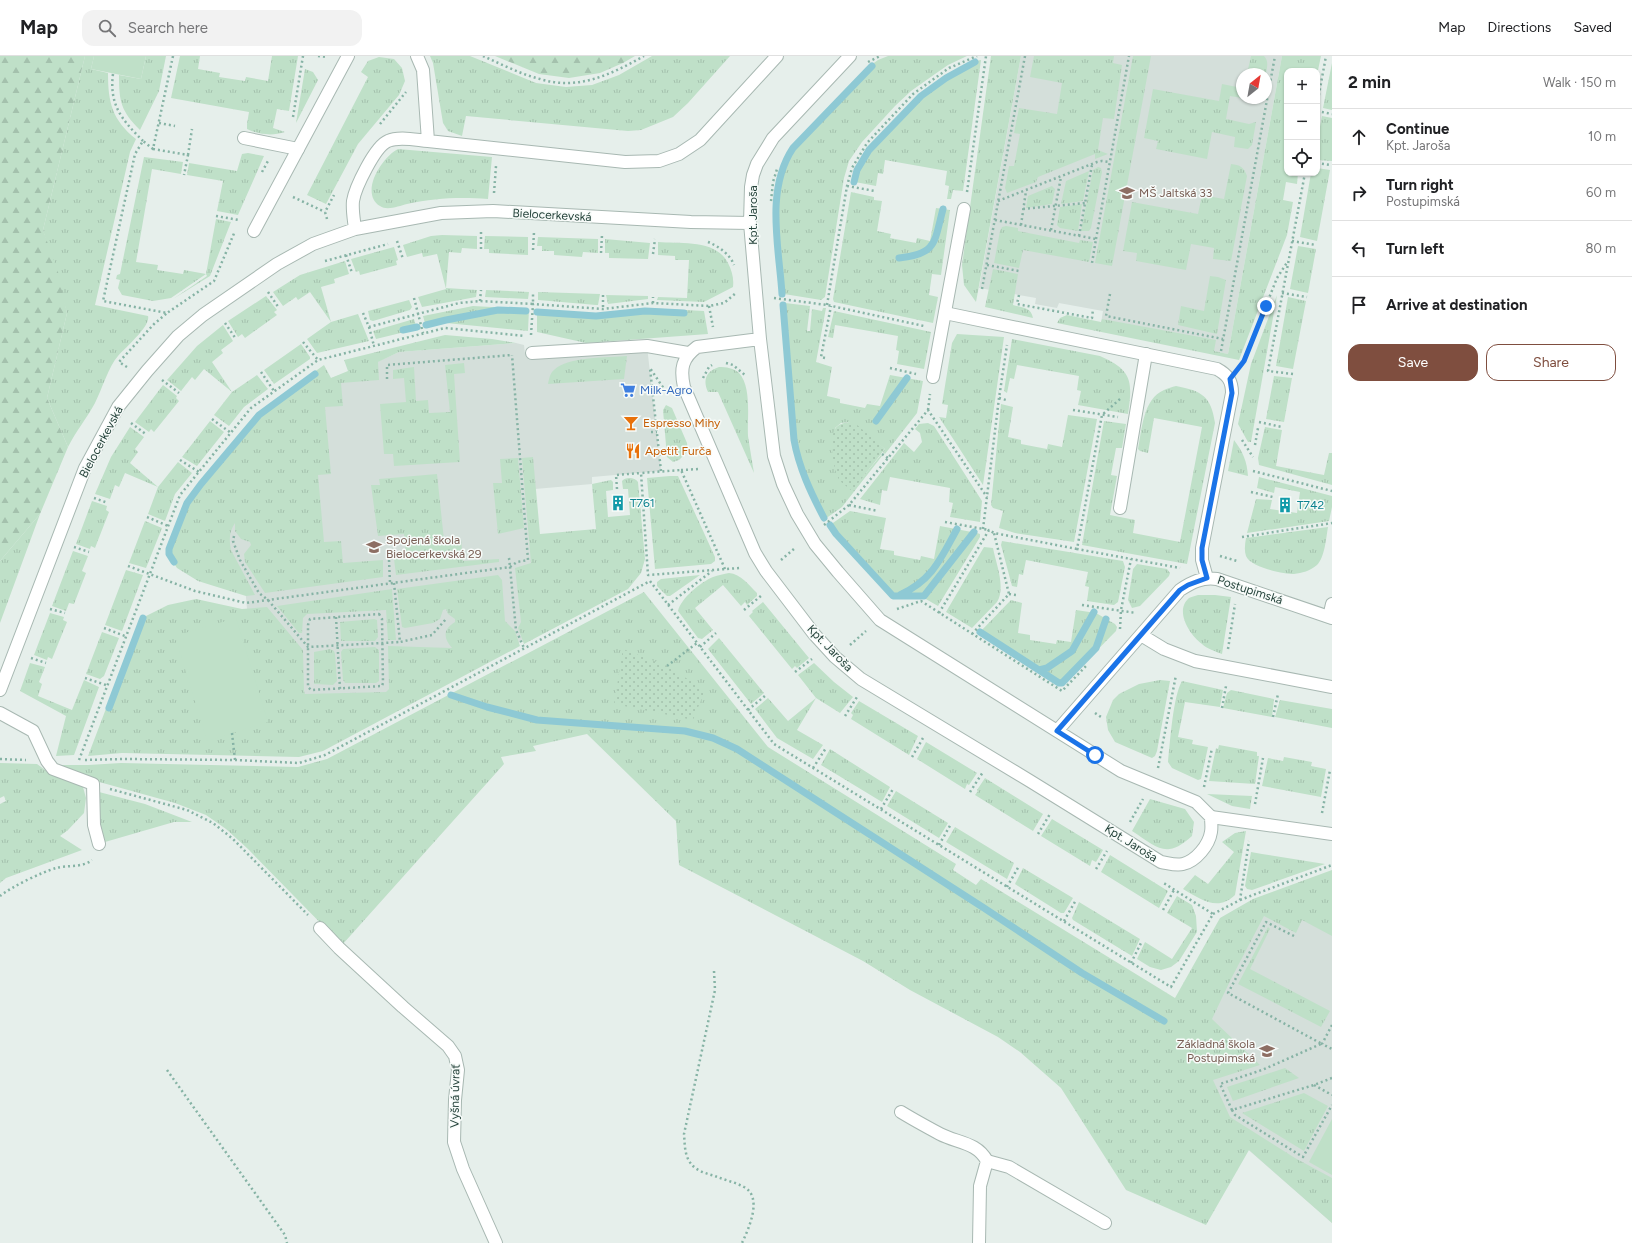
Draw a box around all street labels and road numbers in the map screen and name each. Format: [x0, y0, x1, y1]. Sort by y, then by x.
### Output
street label: Kpt. Jaroša [746, 185, 760, 245]
street label: Bielocerkevská [512, 206, 592, 224]
street label: Bielocerkevská [76, 404, 126, 480]
street label: Postupimská [1215, 573, 1285, 607]
street label: Kpt. Jaroša [804, 622, 856, 674]
street label: Kpt. Jaroša [1102, 821, 1160, 865]
street label: Vyšná úvrať [447, 1064, 463, 1128]

